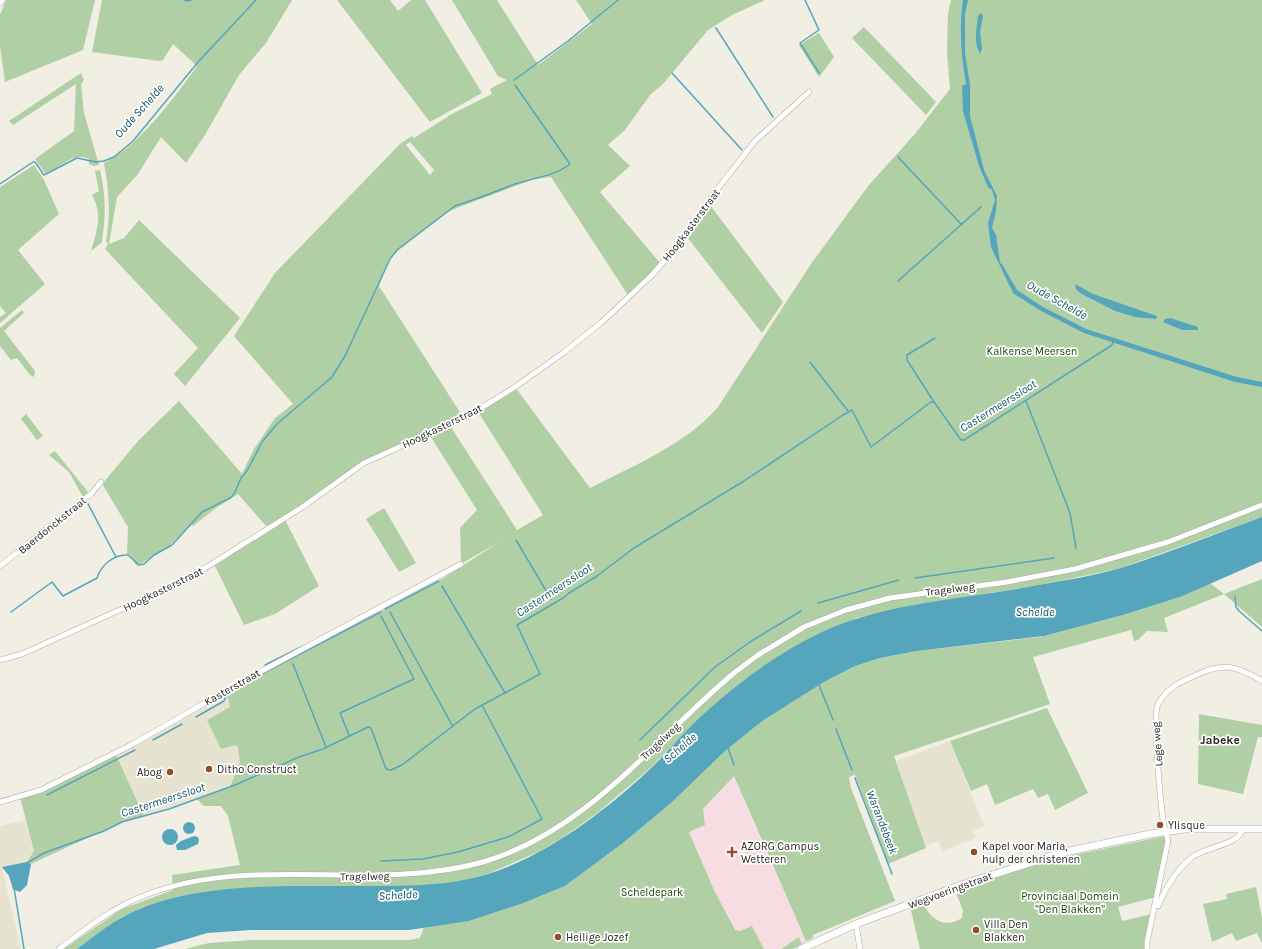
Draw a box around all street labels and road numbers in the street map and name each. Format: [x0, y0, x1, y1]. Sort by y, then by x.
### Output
street label: Hoogkasterstraat [660, 186, 723, 264]
street label: Hoogkasterstraat [400, 401, 484, 451]
street label: Baerdonckstraat [16, 494, 89, 557]
street label: Hoogkasterstraat [121, 564, 205, 614]
street label: Tragelweg [925, 580, 976, 599]
street label: Kasterstraat [202, 666, 263, 709]
street label: Tragelweg [638, 719, 683, 763]
street label: Lege weg [1149, 720, 1166, 767]
street label: Wegvoeringstraat [906, 869, 994, 912]
street label: Tragelweg [340, 870, 391, 883]

